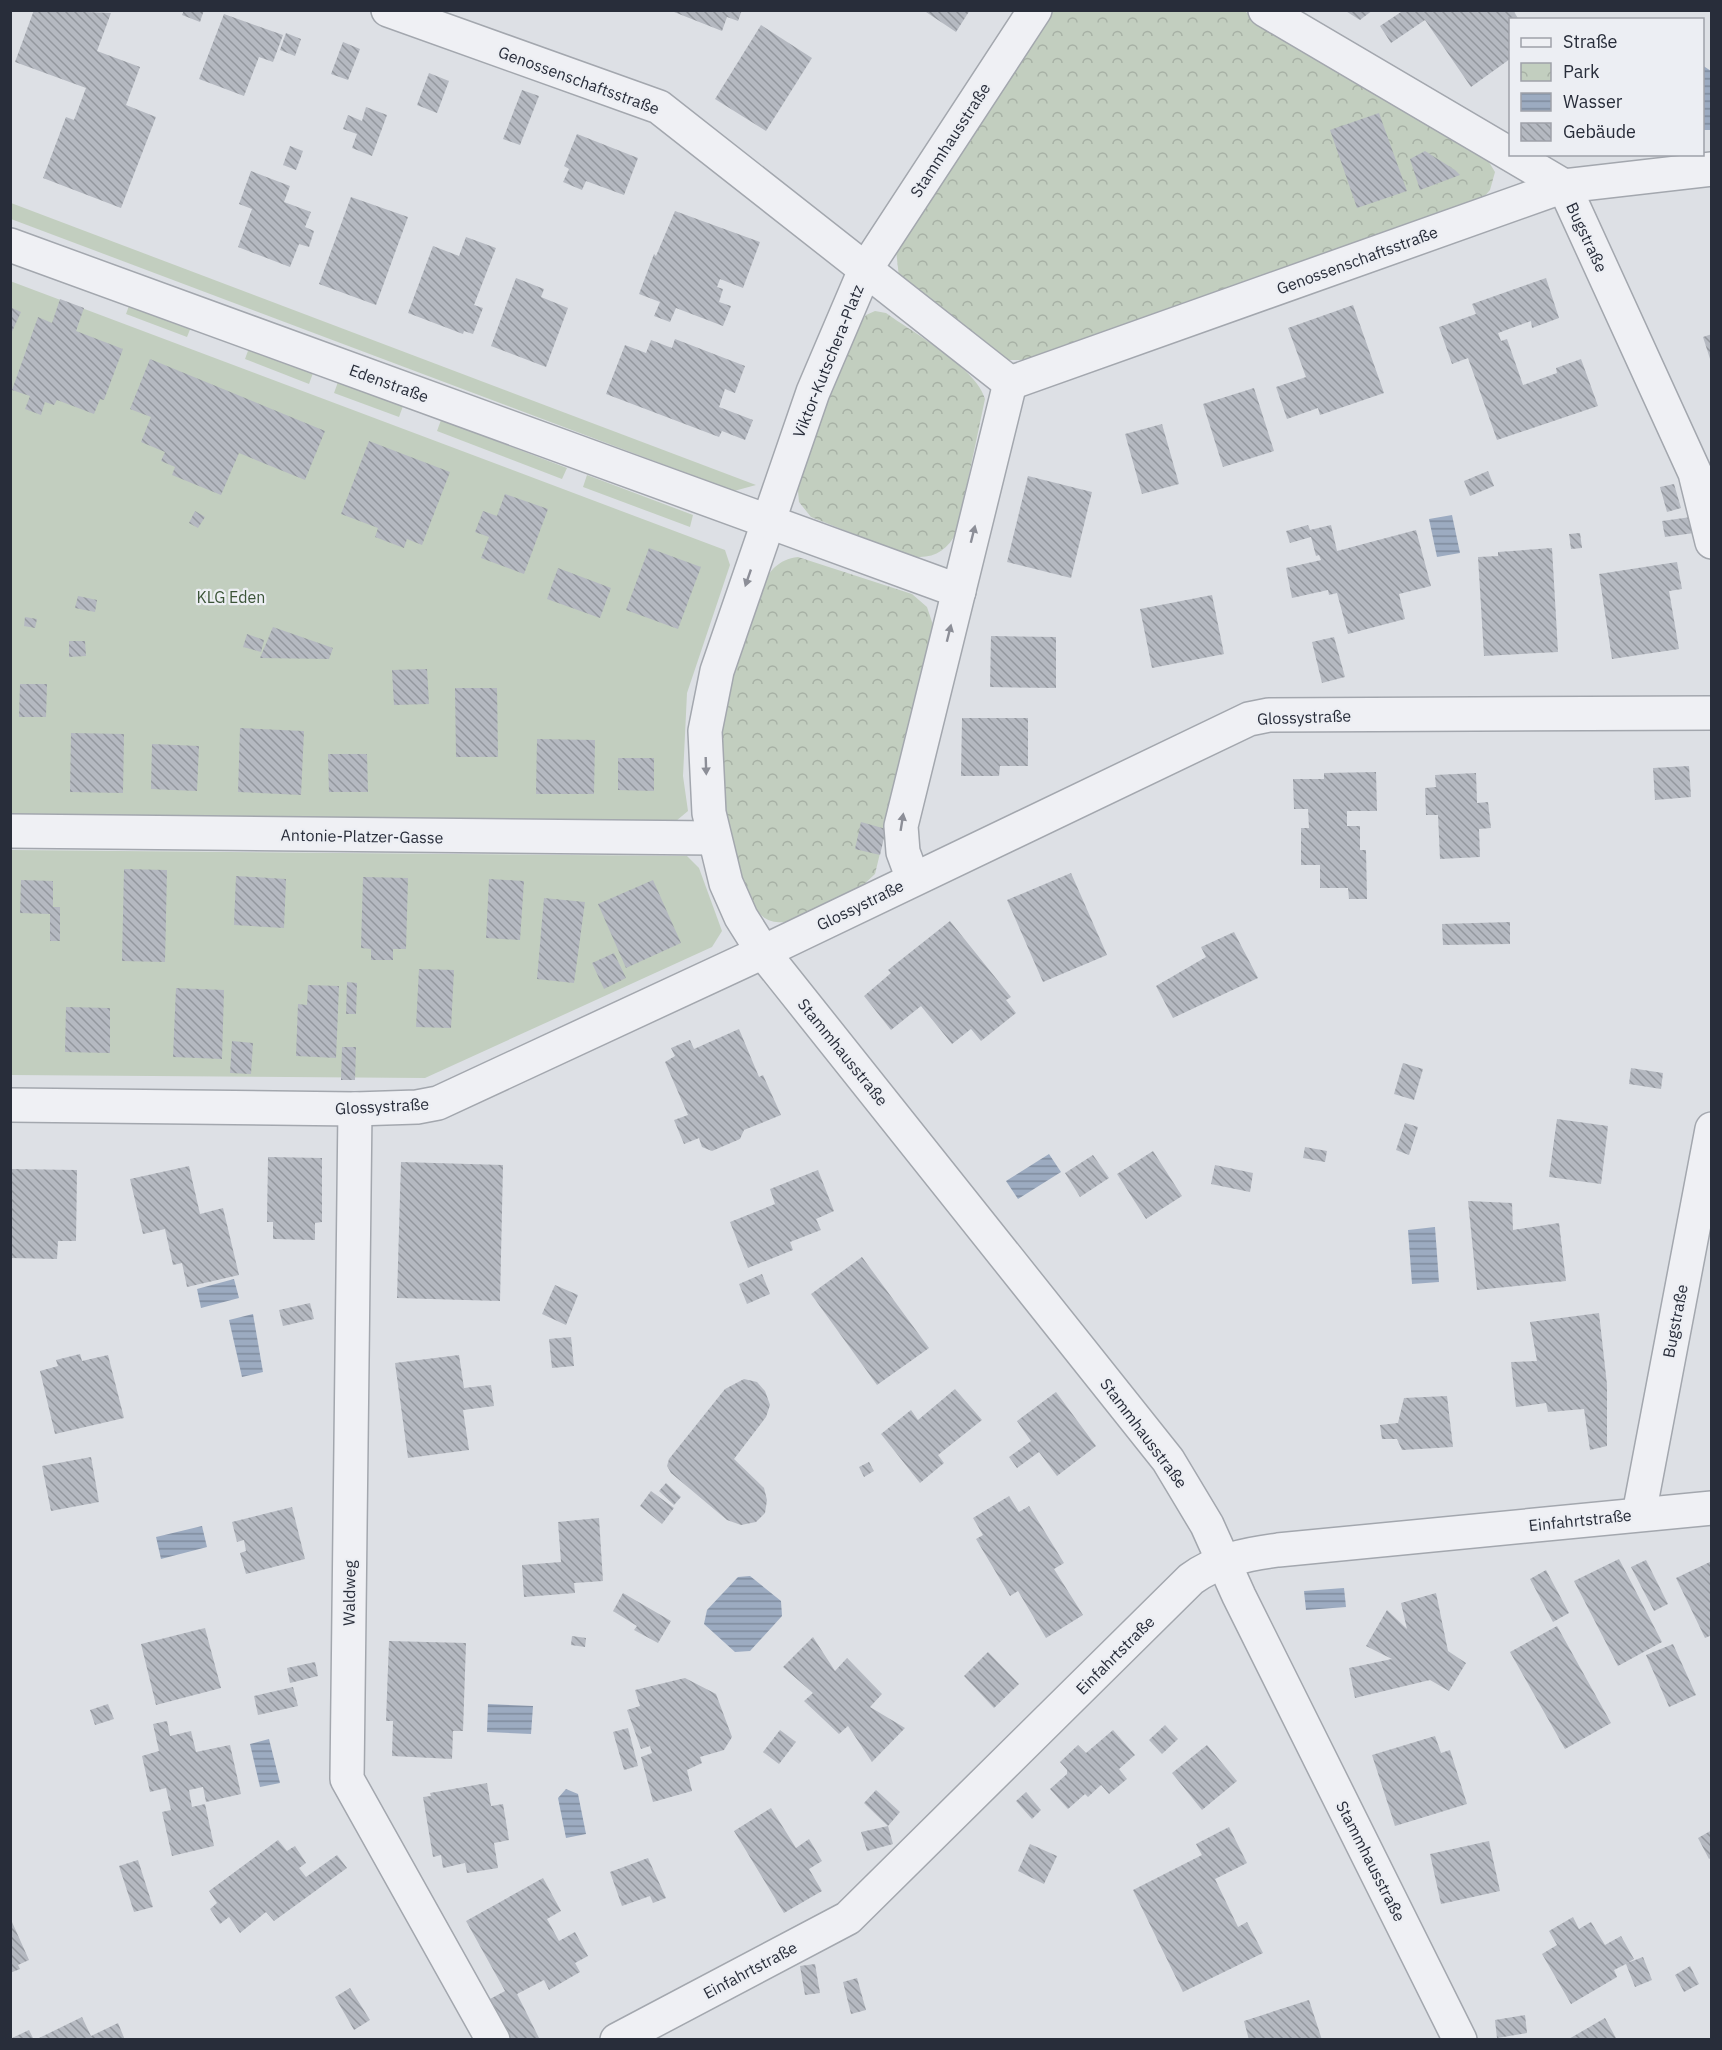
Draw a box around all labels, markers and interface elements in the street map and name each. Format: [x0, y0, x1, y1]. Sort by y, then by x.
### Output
legend [1509, 18, 1704, 156]
text: Straße [1563, 30, 1617, 53]
street label: Genossenschaftsstraße [496, 42, 662, 119]
text: Park [1563, 60, 1600, 83]
street label: Stammhausstraße [906, 79, 995, 201]
text: Wasser [1563, 90, 1623, 113]
text: Gebäude [1563, 120, 1636, 143]
street label: Bugstraße [1562, 199, 1612, 275]
street label: Genossenschaftsstraße [1274, 221, 1440, 298]
street label: Viktor-Kutschera-Platz [788, 282, 868, 440]
street label: Edenstraße [347, 359, 432, 407]
one-way arrow [968, 525, 978, 543]
one-way arrow [743, 569, 753, 587]
park label: KLG Eden [197, 587, 265, 607]
one-way arrow [944, 624, 954, 642]
street label: Glossystraße [1257, 705, 1352, 729]
one-way arrow [701, 757, 711, 776]
one-way arrow [898, 813, 907, 832]
street label: Antonie-Platzer-Gasse [281, 825, 444, 847]
street label: Glossystraße [813, 875, 907, 935]
street label: Stammhausstraße [794, 994, 893, 1110]
street label: Glossystraße [334, 1094, 430, 1118]
street label: Bugstraße [1658, 1282, 1692, 1360]
street label: Stammhausstraße [1096, 1374, 1192, 1492]
street label: Einfahrtstraße [1528, 1505, 1633, 1535]
street label: Waldweg [338, 1559, 360, 1626]
street label: Einfahrtstraße [1071, 1611, 1159, 1699]
street label: Stammhausstraße [1332, 1797, 1410, 1925]
street label: Einfahrtstraße [700, 1937, 801, 2003]

